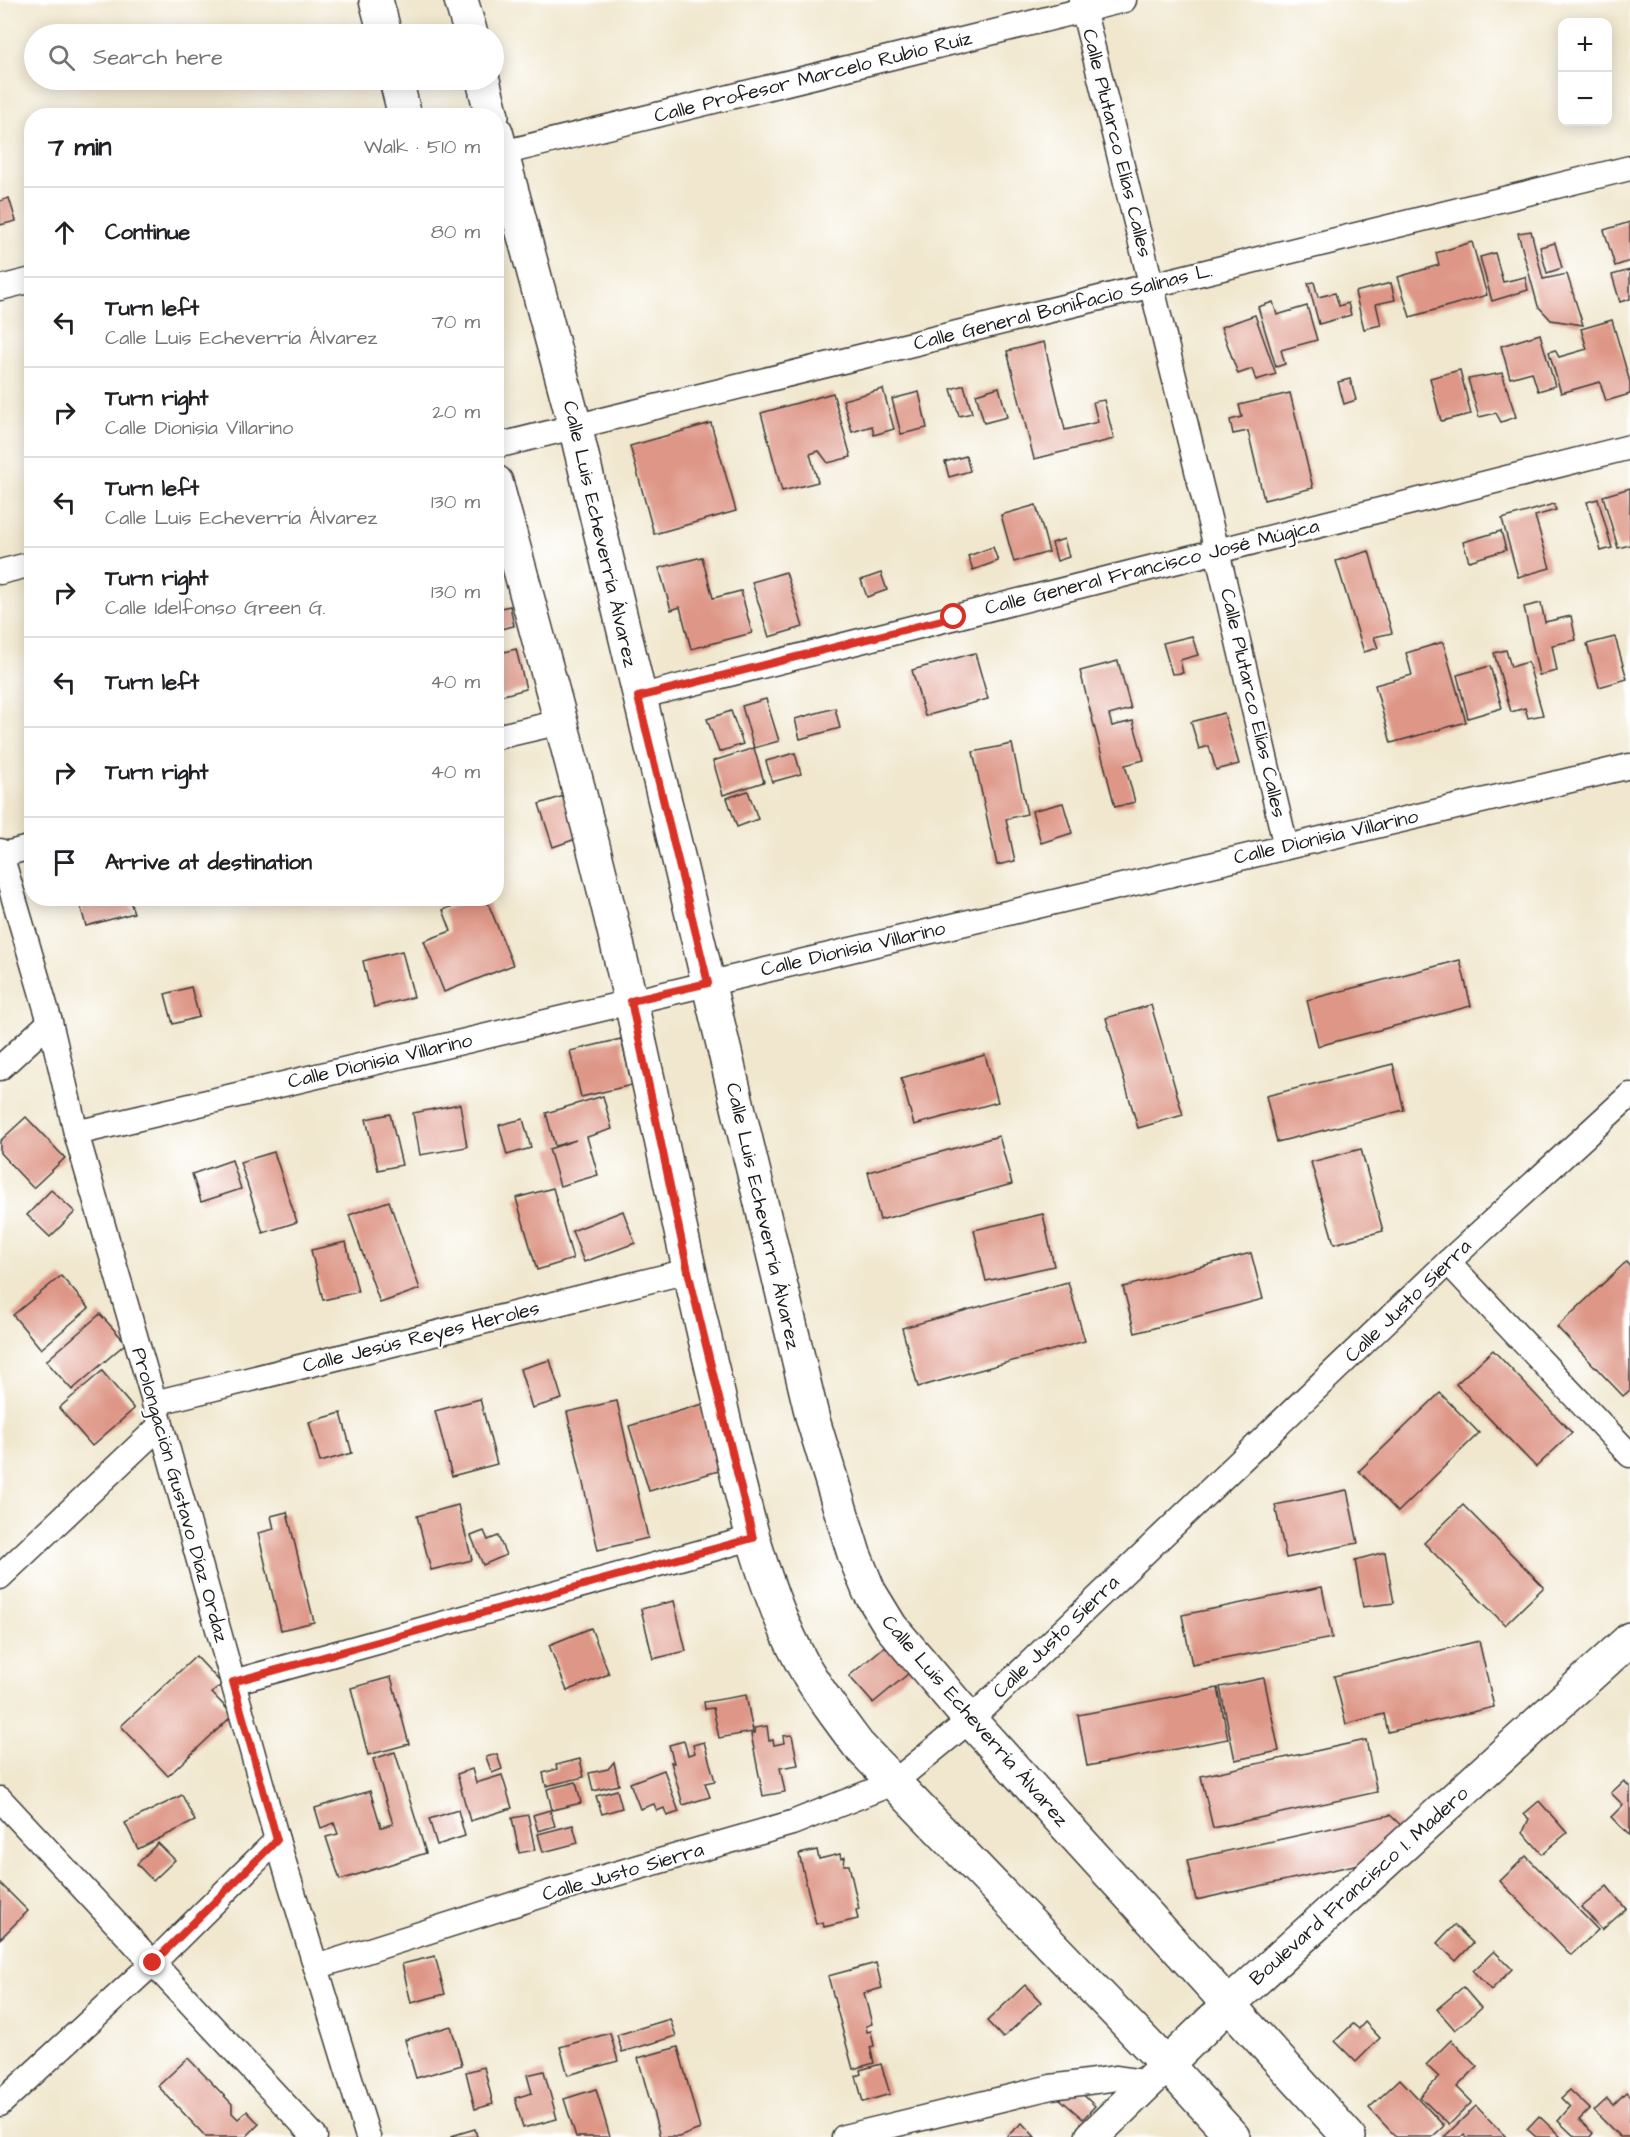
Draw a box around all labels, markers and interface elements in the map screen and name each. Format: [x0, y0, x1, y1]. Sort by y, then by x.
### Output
map controls [1558, 18, 1612, 126]
button: + [1558, 18, 1612, 72]
search box [24, 24, 504, 90]
street label: Calle Profesor Marcelo Rubio Ruíz [651, 24, 975, 130]
street label: Calle Plutarco Elías Calles [1075, 26, 1159, 260]
icon: search [45, 41, 78, 74]
text: Search here [93, 42, 223, 73]
button: − [1558, 72, 1612, 126]
text: 7 min [48, 129, 112, 165]
text: Walk · 510 m [364, 133, 480, 161]
icon: ahead [48, 216, 81, 249]
text: Continue [105, 217, 190, 248]
text: 80 m [431, 218, 480, 246]
street label: Calle General Bonifacio Salinas L. [911, 256, 1215, 358]
text: Turn left [105, 293, 199, 324]
icon: left [48, 306, 81, 339]
text: 70 m [432, 308, 480, 336]
text: Calle Luis Echeverría Álvarez [105, 324, 377, 352]
text: Turn right [105, 383, 208, 414]
icon: right [48, 396, 81, 429]
text: 20 m [432, 398, 480, 426]
street label: Calle Luis Echeverría Álvarez [556, 398, 644, 670]
text: Calle Dionisia Villarino [105, 414, 293, 442]
text: Turn left [105, 473, 199, 504]
icon: left [48, 486, 81, 519]
text: 130 m [431, 488, 480, 516]
text: Calle Luis Echeverría Álvarez [105, 504, 377, 532]
street label: Calle General Francisco José Múgica [982, 512, 1322, 623]
text: Turn right [105, 563, 208, 594]
icon: right [48, 576, 81, 609]
text: 130 m [431, 578, 480, 606]
street label: Calle Plutarco Elías Calles [1213, 586, 1293, 820]
text: Calle Idelfonso Green G. [105, 594, 325, 622]
route start [940, 603, 966, 629]
icon: left [48, 666, 81, 699]
text: Turn left [105, 667, 199, 698]
text: 40 m [430, 668, 480, 696]
icon: right [48, 756, 81, 789]
text: Turn right [105, 757, 208, 788]
text: 40 m [430, 758, 480, 786]
street label: Calle Dionisia Villarino [1231, 802, 1421, 872]
icon: arrive [48, 846, 81, 879]
text: Arrive at destination [105, 847, 312, 878]
street label: Calle Dionisia Villarino [758, 914, 948, 984]
street label: Calle Dionisia Villarino [285, 1026, 475, 1096]
street label: Calle Luis Echeverría Álvarez [719, 1080, 807, 1352]
street label: Calle Justo Sierra [1338, 1233, 1478, 1369]
street label: Calle Jesús Reyes Heroles [300, 1294, 543, 1381]
street label: Prolongación Gustavo Díaz Ordaz [123, 1344, 236, 1646]
street label: Calle Justo Sierra [986, 1569, 1126, 1705]
street label: Calle Luis Echeverría Álvarez [875, 1609, 1075, 1833]
street label: Boulevard Francisco I. Madero [1243, 1780, 1475, 1992]
street label: Calle Justo Sierra [539, 1836, 707, 1908]
route end [139, 1949, 165, 1975]

